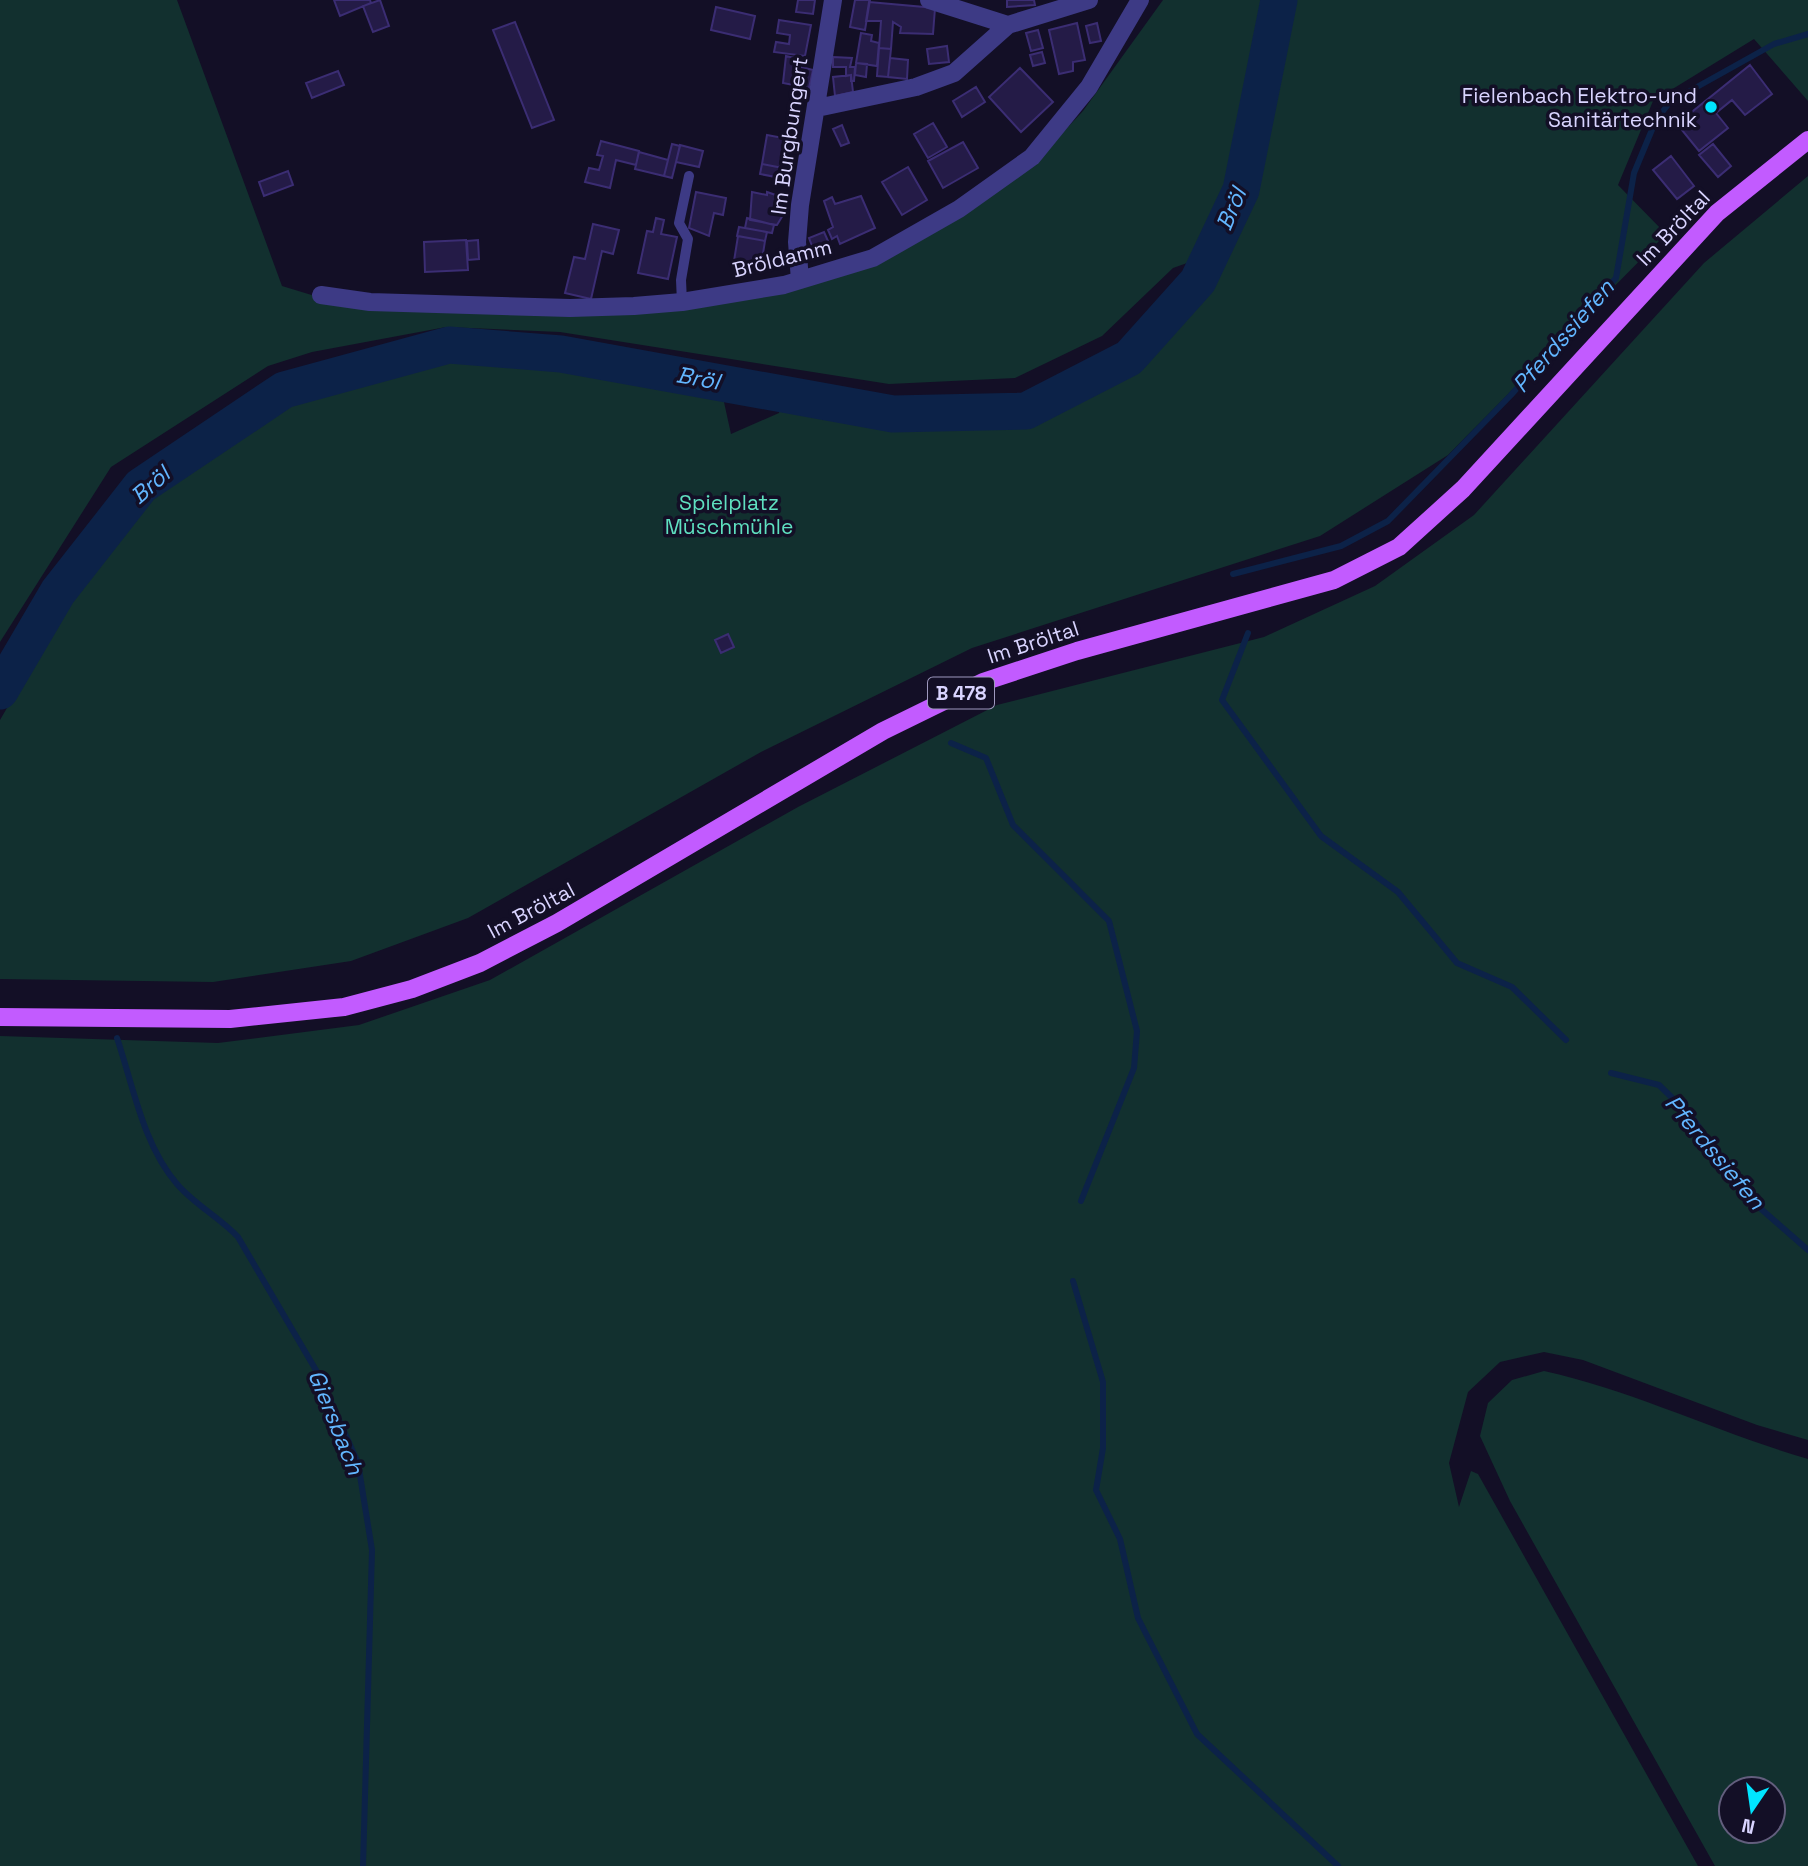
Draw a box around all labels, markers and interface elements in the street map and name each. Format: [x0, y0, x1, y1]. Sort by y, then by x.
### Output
street label: Im Burgbungert [765, 55, 813, 217]
place label: Fielenbach Elektro-und Sanitärtechnik [1462, 82, 1697, 133]
marker: Fielenbach Elektro-und Sanitärtechnik [1703, 99, 1719, 115]
water label: Bröl [1209, 181, 1254, 235]
street label: Im Bröltal [1630, 184, 1716, 272]
street label: Bröldamm [730, 233, 834, 283]
water label: Pferdssiefen [1506, 272, 1621, 399]
water label: Bröl [674, 359, 724, 397]
water label: Bröl [124, 458, 178, 511]
park label: Spielplatz Müschmühle [665, 489, 793, 540]
street label: Im Bröltal [984, 614, 1082, 670]
road number: B 478 [928, 678, 994, 708]
street label: Im Bröltal [483, 876, 579, 944]
water label: Pferdssiefen [1658, 1089, 1772, 1216]
water label: Giersbach [301, 1365, 371, 1480]
north arrow [1717, 1775, 1787, 1845]
text: N [1739, 1812, 1757, 1840]

